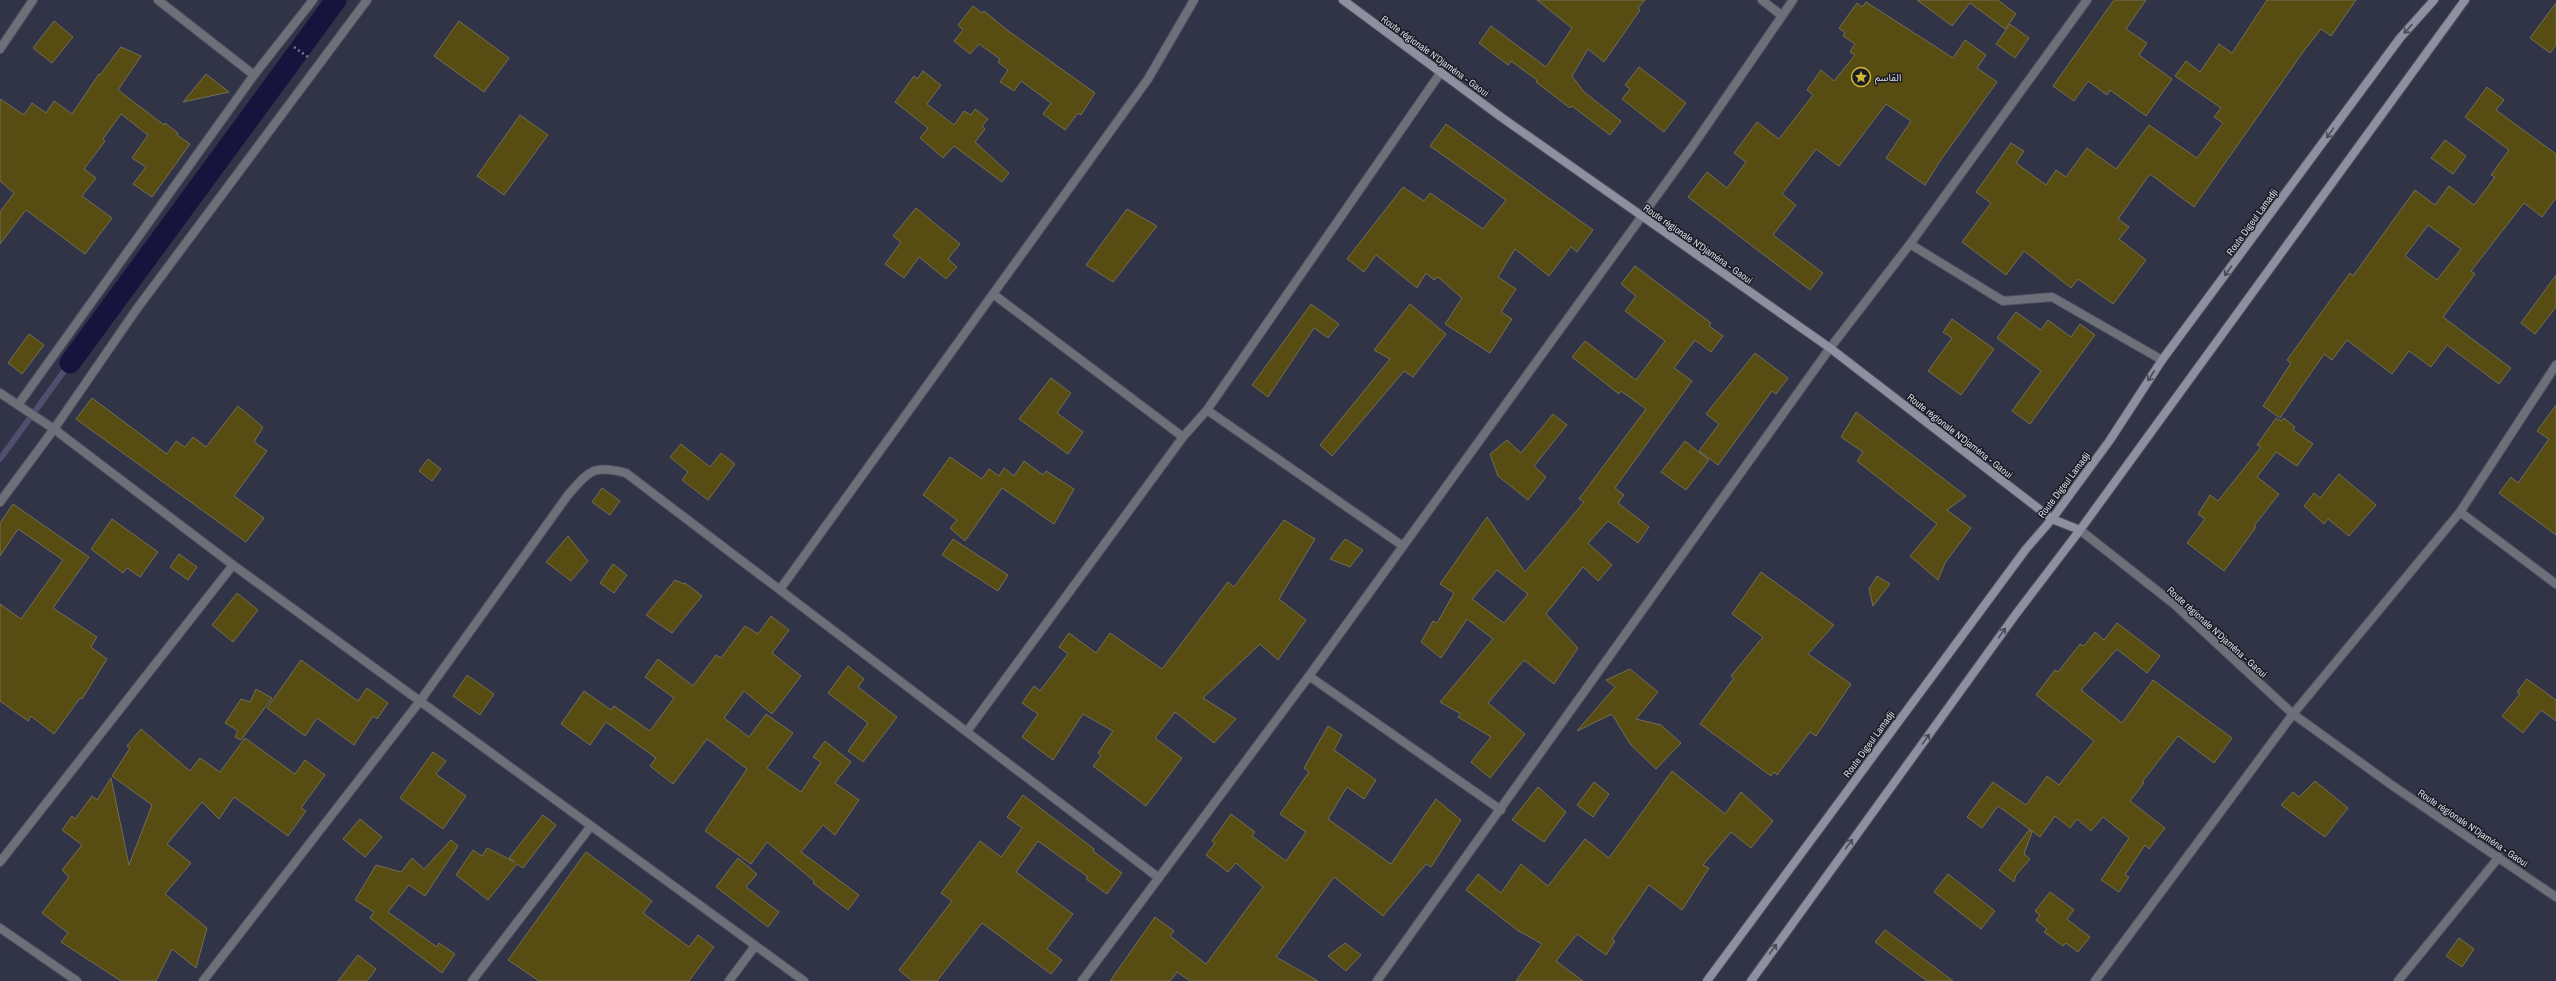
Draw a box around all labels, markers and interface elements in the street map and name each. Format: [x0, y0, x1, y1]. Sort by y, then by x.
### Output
street label: Route régionale N'Djaména - Gaoui [1378, 12, 1492, 100]
one-way arrow [2404, 24, 2413, 34]
place icon: القاسم [1850, 66, 1872, 88]
place label: القاسم [1875, 71, 1901, 85]
one-way arrow [2326, 127, 2334, 138]
street label: Route Digeul Lamadji [2223, 186, 2281, 258]
street label: Route régionale N'Djaména - Gaoui [1641, 201, 1755, 287]
one-way arrow [2224, 266, 2232, 277]
one-way arrow [2147, 371, 2156, 382]
street label: Route régionale N'Djaména - Gaoui [1905, 391, 2015, 481]
street label: Route Digeul Lamadji [2035, 449, 2093, 521]
street label: Route régionale N'Djaména - Gaoui [2164, 583, 2270, 681]
one-way arrow [1998, 628, 2006, 639]
street label: Route Digeul Lamadji [1840, 708, 1898, 780]
one-way arrow [1921, 733, 1930, 744]
street label: Route régionale N'Djaména - Gaoui [2415, 786, 2531, 870]
one-way arrow [1845, 838, 1853, 849]
one-way arrow [1769, 944, 1777, 955]

